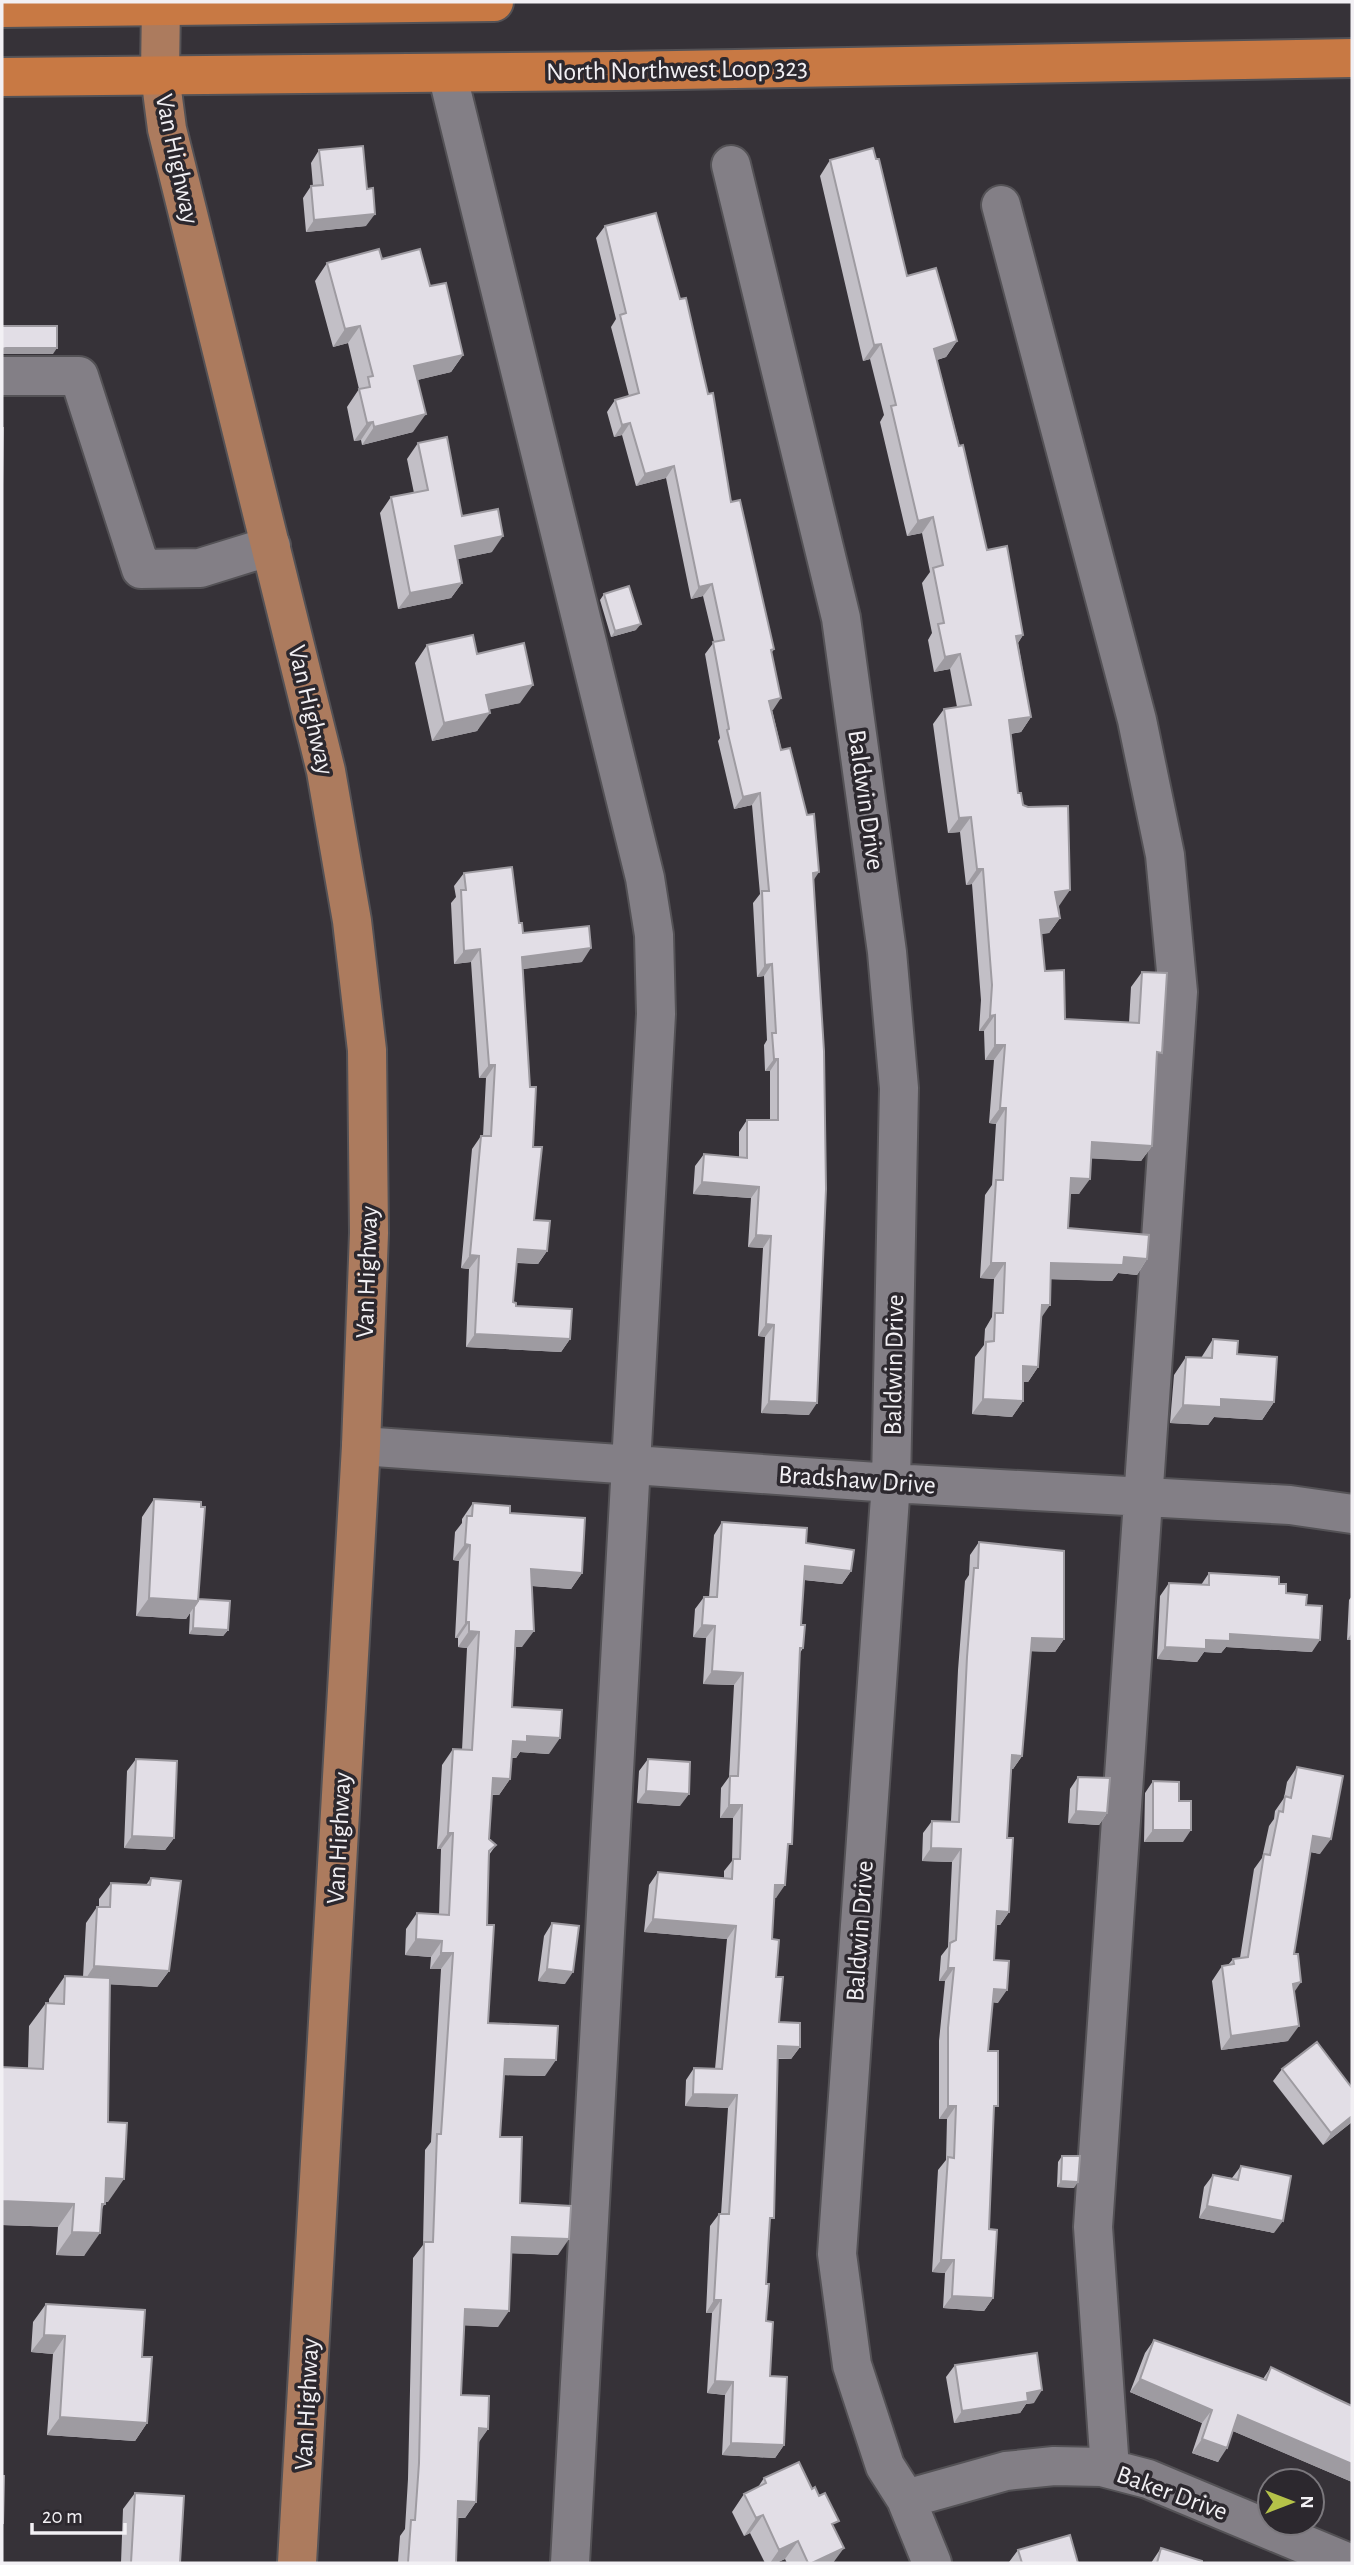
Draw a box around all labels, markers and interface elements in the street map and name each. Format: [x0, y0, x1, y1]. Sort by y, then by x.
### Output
street label: North Northwest Loop 323 [546, 55, 808, 85]
street label: Van Highway [151, 92, 203, 226]
street label: Van Highway [283, 643, 339, 777]
street label: Baldwin Drive [843, 728, 889, 872]
street label: Van Highway [352, 1205, 382, 1339]
street label: Baldwin Drive [880, 1294, 908, 1436]
street label: Bradshaw Drive [777, 1462, 937, 1498]
street label: Van Highway [323, 1771, 355, 1905]
street label: Baldwin Drive [842, 1860, 878, 2002]
street label: Van Highway [291, 2337, 323, 2471]
street label: Baker Drive [1113, 2461, 1231, 2525]
north arrow [1256, 2467, 1326, 2537]
scale bar [32, 2492, 124, 2536]
text: N [1297, 2495, 1316, 2509]
text: 20 m [42, 2506, 83, 2527]

